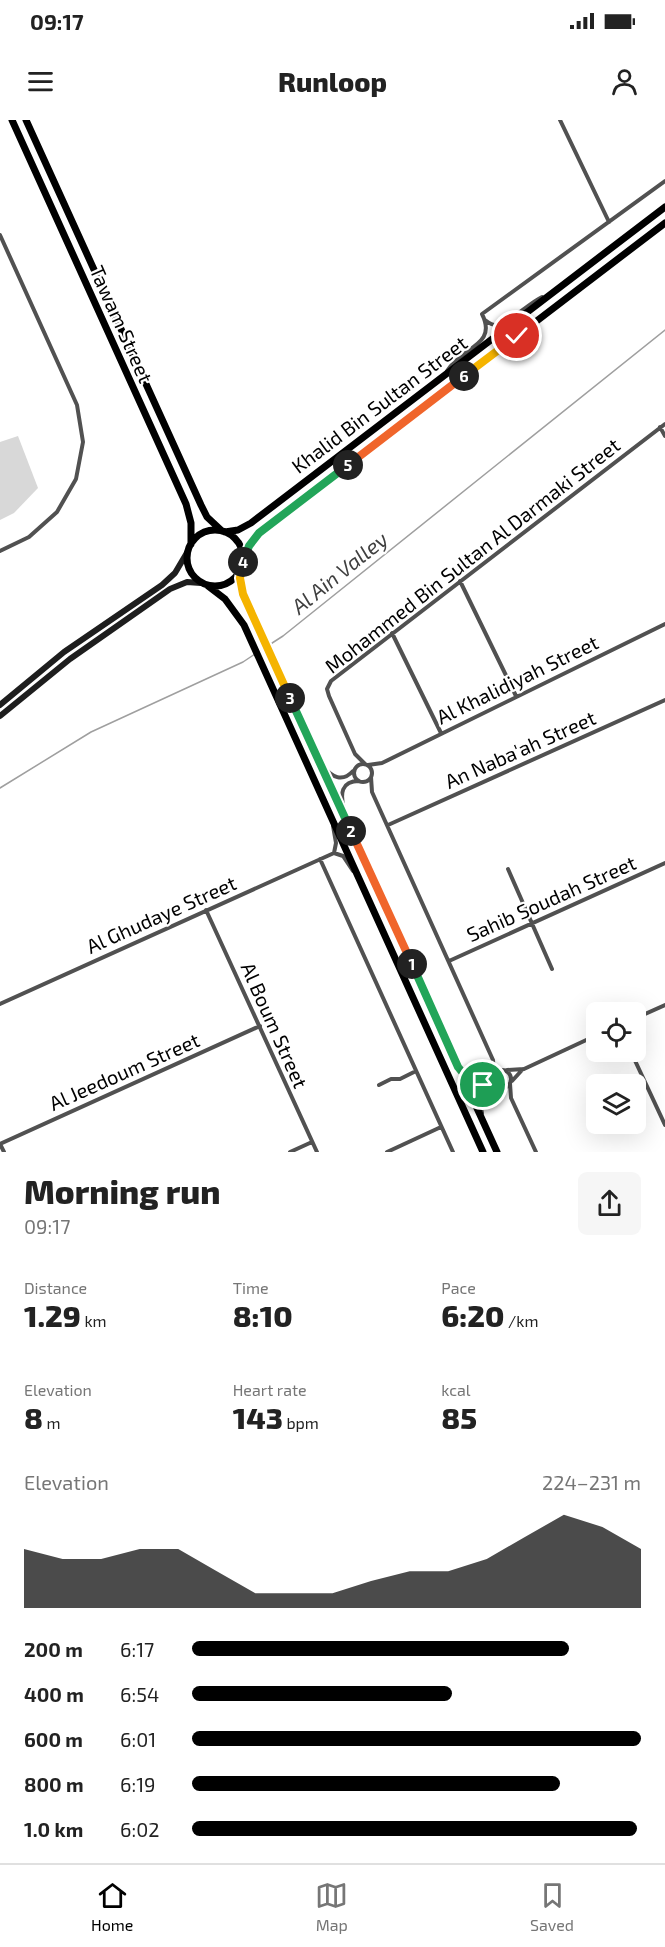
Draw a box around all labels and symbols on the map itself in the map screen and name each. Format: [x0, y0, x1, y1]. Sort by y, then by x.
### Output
street label: Tawam Street [85, 262, 159, 387]
pin [491, 310, 542, 361]
street label: Khalid Bin Sultan Street [287, 330, 472, 478]
pin: 6 [449, 361, 479, 391]
street label: Mohammed Bin Sultan Al Darmaki Street [320, 432, 625, 678]
pin: 5 [333, 450, 363, 480]
water label: Al Ain Valley [285, 526, 393, 620]
pin: 4 [228, 547, 258, 577]
street label: Al Khalidiyah Street [432, 629, 602, 729]
pin: 3 [275, 683, 305, 713]
street label: An Naba'ah Street [441, 705, 599, 793]
pin: 2 [336, 816, 366, 846]
street label: Sahib Soudah Street [463, 850, 640, 946]
street label: Al Ghudaye Street [82, 870, 240, 958]
pin: 1 [397, 949, 427, 979]
street label: Al Boum Street [237, 958, 314, 1092]
street label: Al Jeedoum Street [45, 1027, 203, 1115]
pin [457, 1059, 508, 1110]

